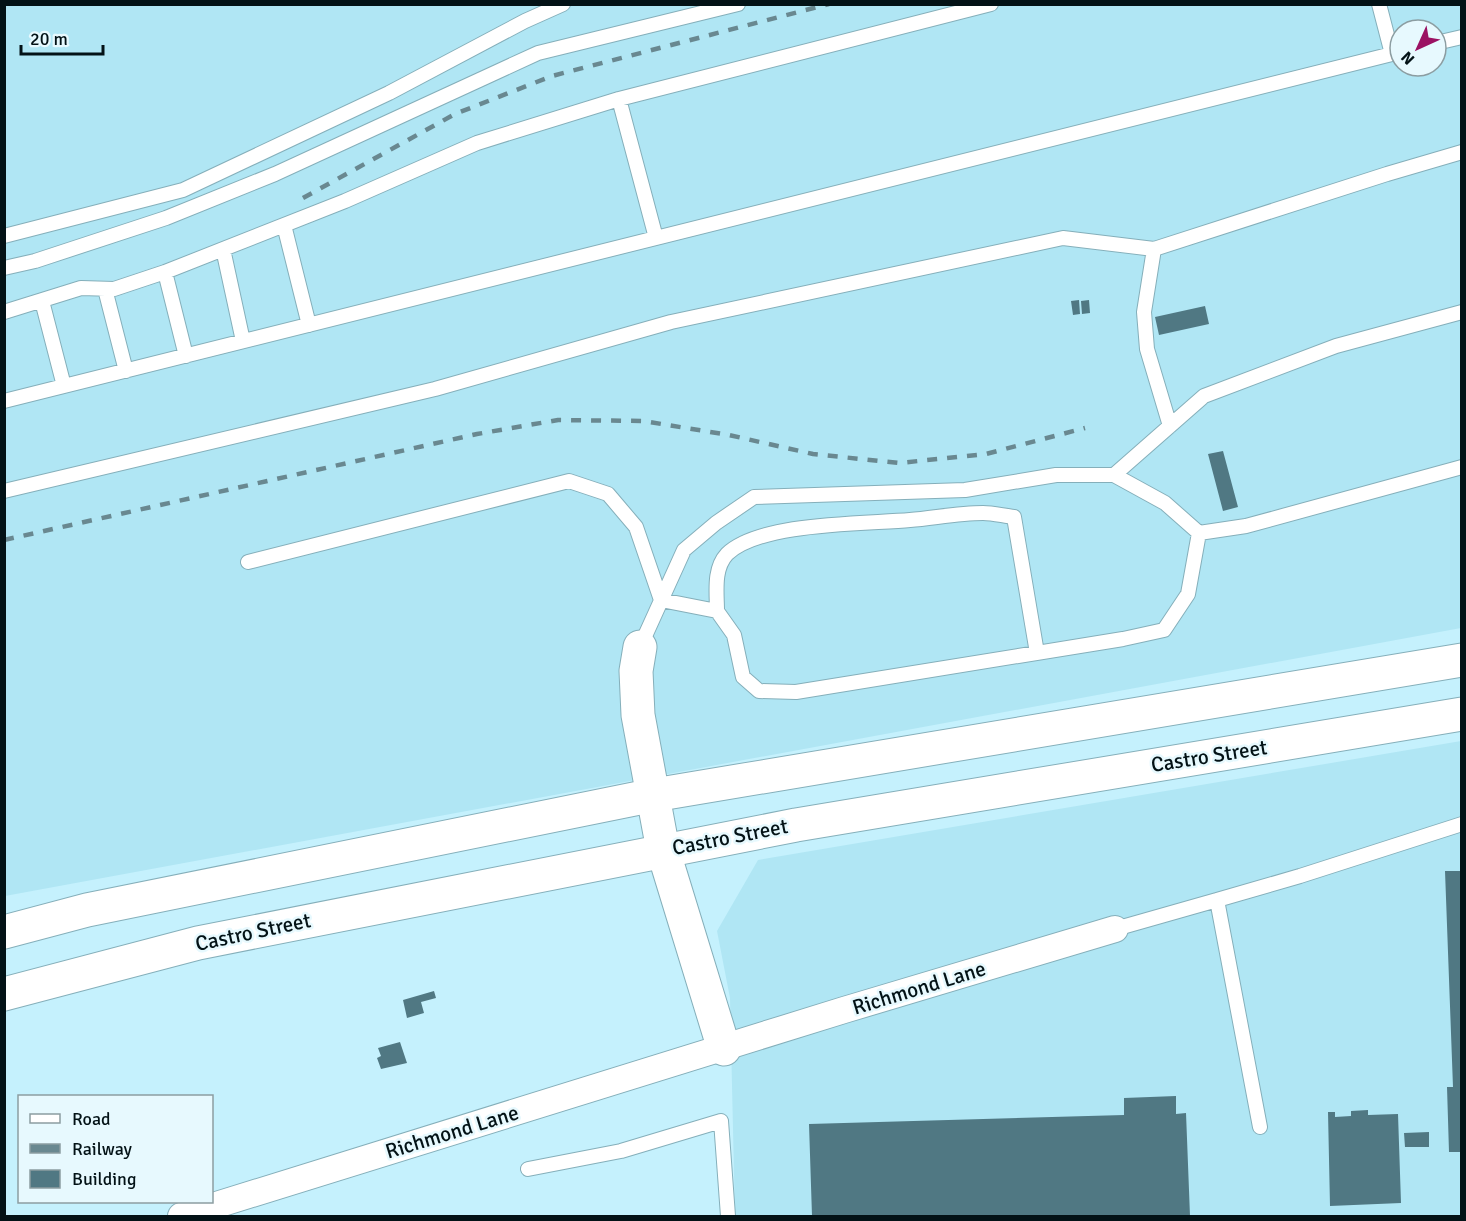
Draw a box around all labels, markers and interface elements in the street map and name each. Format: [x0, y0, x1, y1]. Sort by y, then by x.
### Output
scale bar [21, 18, 104, 56]
north arrow [1388, 18, 1448, 78]
text: 20 m [30, 28, 68, 50]
text: N [1397, 47, 1419, 69]
street label: Castro Street [1149, 734, 1269, 778]
street label: Castro Street [670, 813, 790, 861]
street label: Castro Street [193, 907, 313, 957]
street label: Richmond Lane [849, 955, 989, 1021]
legend [18, 1095, 213, 1203]
street label: Richmond Lane [382, 1099, 522, 1165]
text: Road [72, 1108, 111, 1130]
text: Railway [72, 1138, 133, 1160]
text: Building [72, 1168, 136, 1190]

